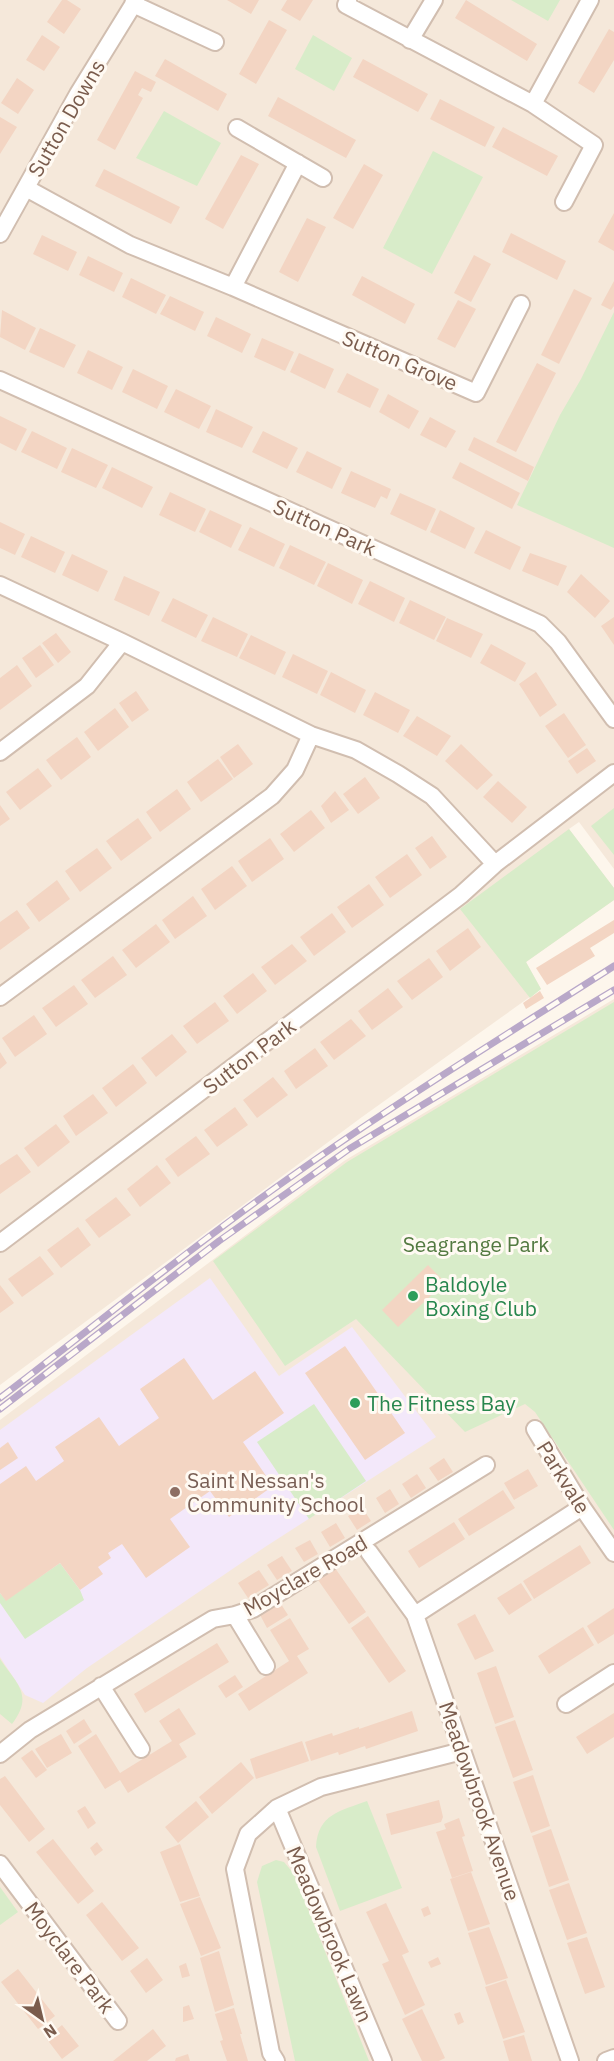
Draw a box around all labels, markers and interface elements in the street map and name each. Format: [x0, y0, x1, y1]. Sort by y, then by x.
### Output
street label: Sutton Downs [21, 54, 111, 182]
street label: Sutton Grove [338, 323, 462, 397]
street label: Sutton Park [269, 492, 381, 562]
street label: Sutton Park [197, 1012, 301, 1100]
park label: Seagrange Park [403, 1230, 549, 1258]
place label: Baldoyle Boxing Club [425, 1270, 537, 1322]
marker: Baldoyle Boxing Club [406, 1289, 420, 1303]
place label: The Fitness Bay [367, 1389, 516, 1417]
marker: The Fitness Bay [348, 1396, 362, 1410]
street label: Parkvale [531, 1435, 597, 1519]
place label: Saint Nessan's Community School [187, 1466, 365, 1518]
marker: Saint Nessan's Community School [168, 1485, 182, 1499]
street label: Moyclare Road [238, 1528, 372, 1622]
street label: Meadowbrook Avenue [433, 1698, 527, 1904]
street label: Meadowbrook Lawn [280, 1842, 380, 2026]
street label: Moyclare Park [19, 1895, 121, 2019]
north arrow [12, 1989, 72, 2049]
text: N [40, 2020, 61, 2043]

